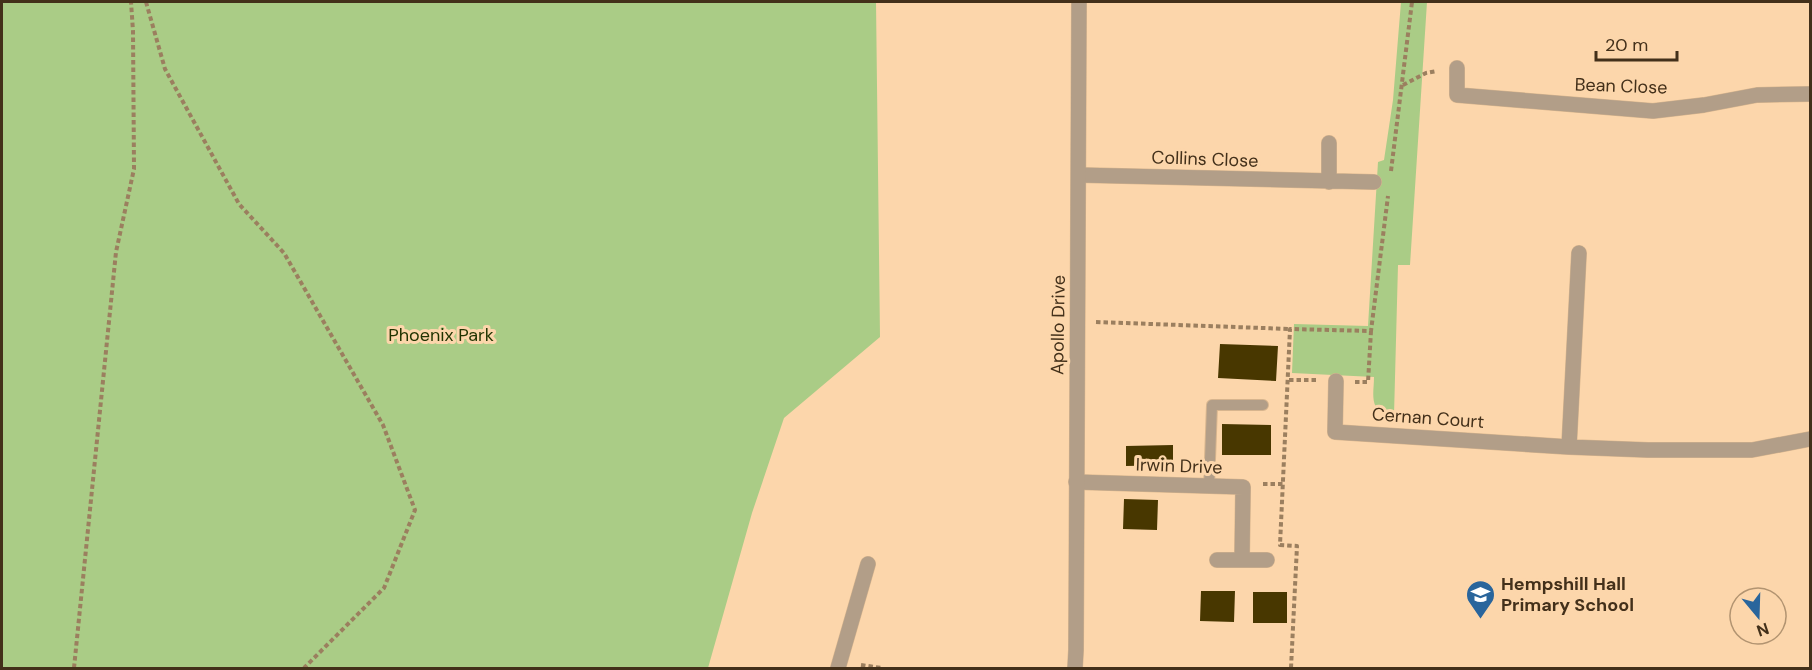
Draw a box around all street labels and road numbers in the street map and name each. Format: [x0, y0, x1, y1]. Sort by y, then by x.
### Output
street label: Bean Close [1574, 72, 1668, 100]
street label: Collins Close [1151, 145, 1259, 173]
street label: Apollo Drive [1045, 275, 1071, 375]
street label: Cernan Court [1371, 402, 1485, 434]
street label: Irwin Drive [1135, 452, 1223, 480]

